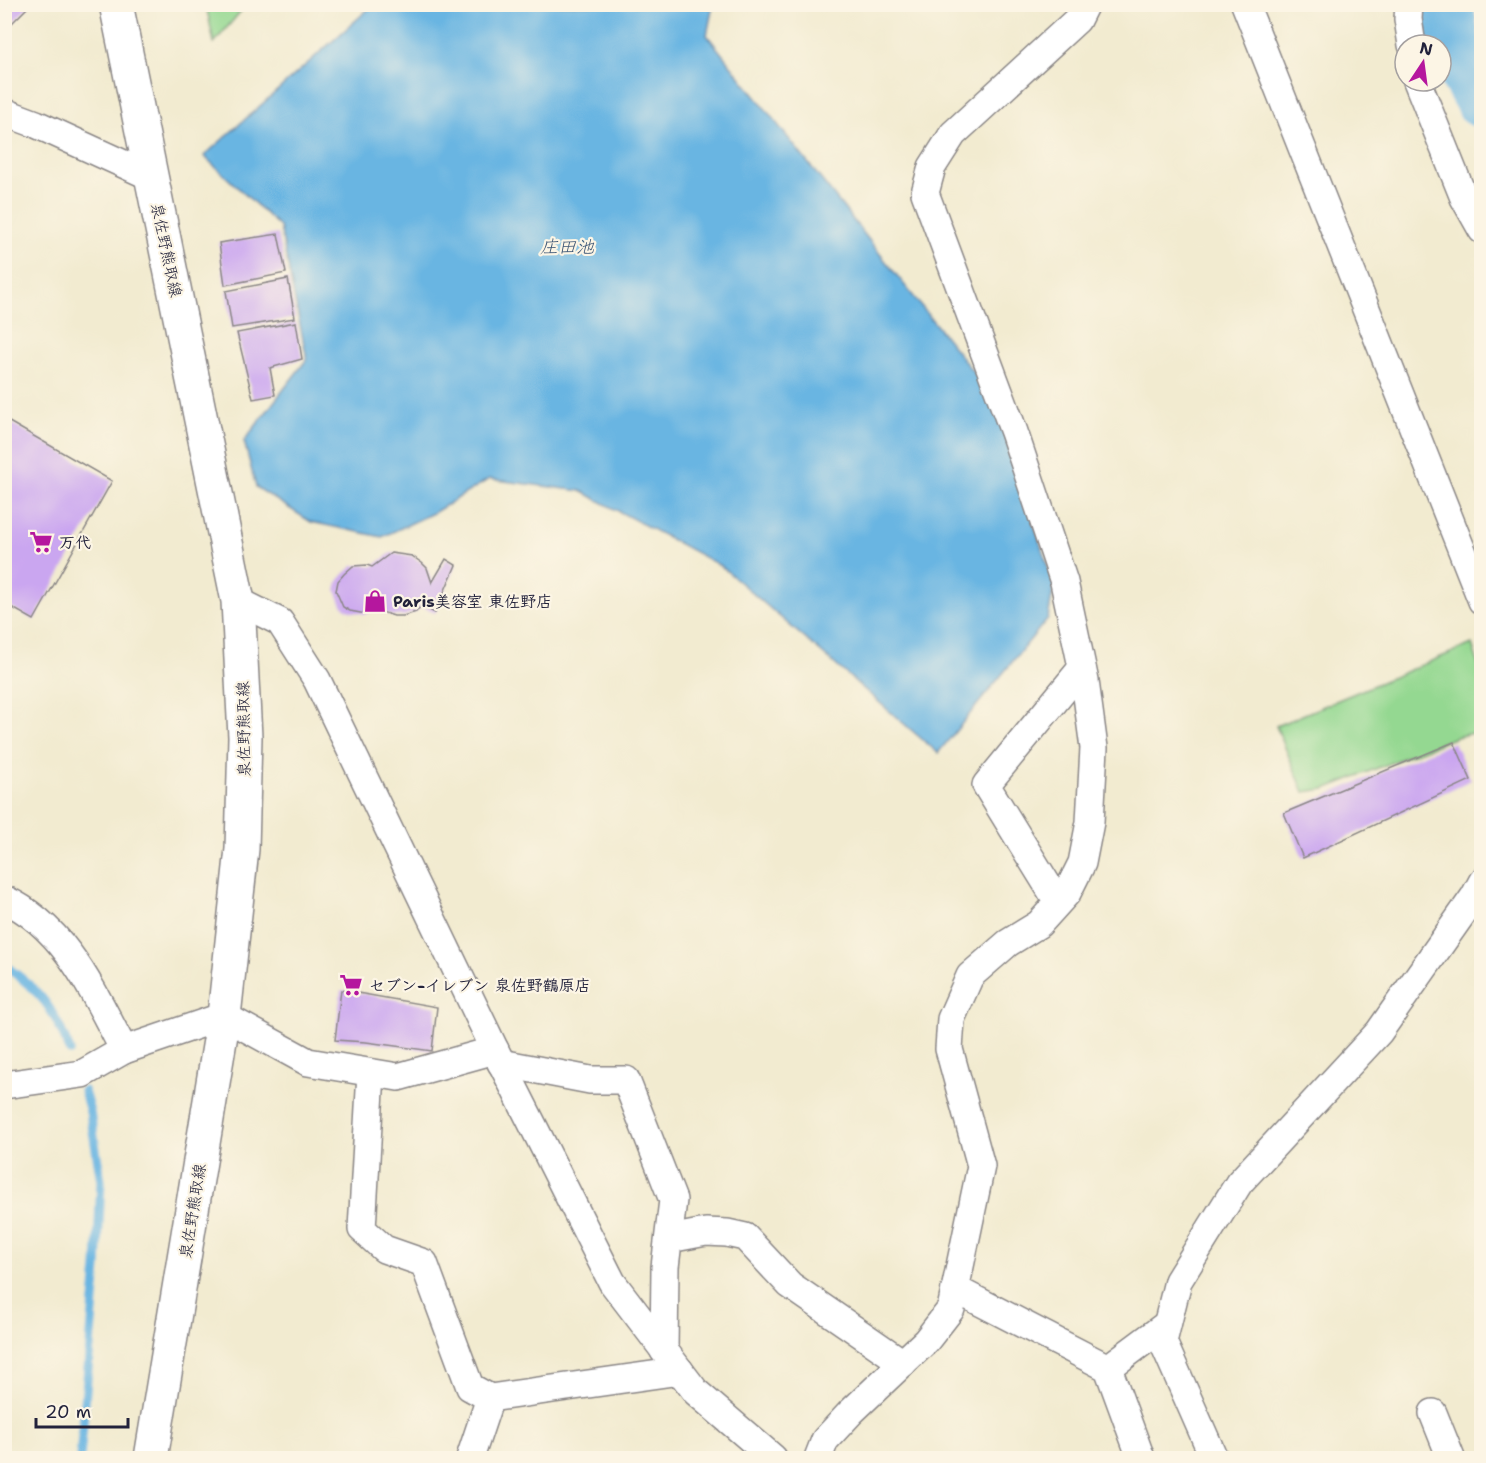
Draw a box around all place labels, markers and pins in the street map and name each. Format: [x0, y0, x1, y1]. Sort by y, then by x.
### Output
supermarket icon: 万代 [28, 529, 54, 555]
place label: 万代 [59, 532, 91, 553]
shop icon: Paris美容室 東佐野店 [362, 588, 388, 614]
place label: Paris美容室 東佐野店 [393, 591, 552, 612]
supermarket icon: セブン-イレブン 泉佐野鶴原店 [338, 972, 364, 998]
place label: セブン-イレブン 泉佐野鶴原店 [369, 975, 591, 996]

